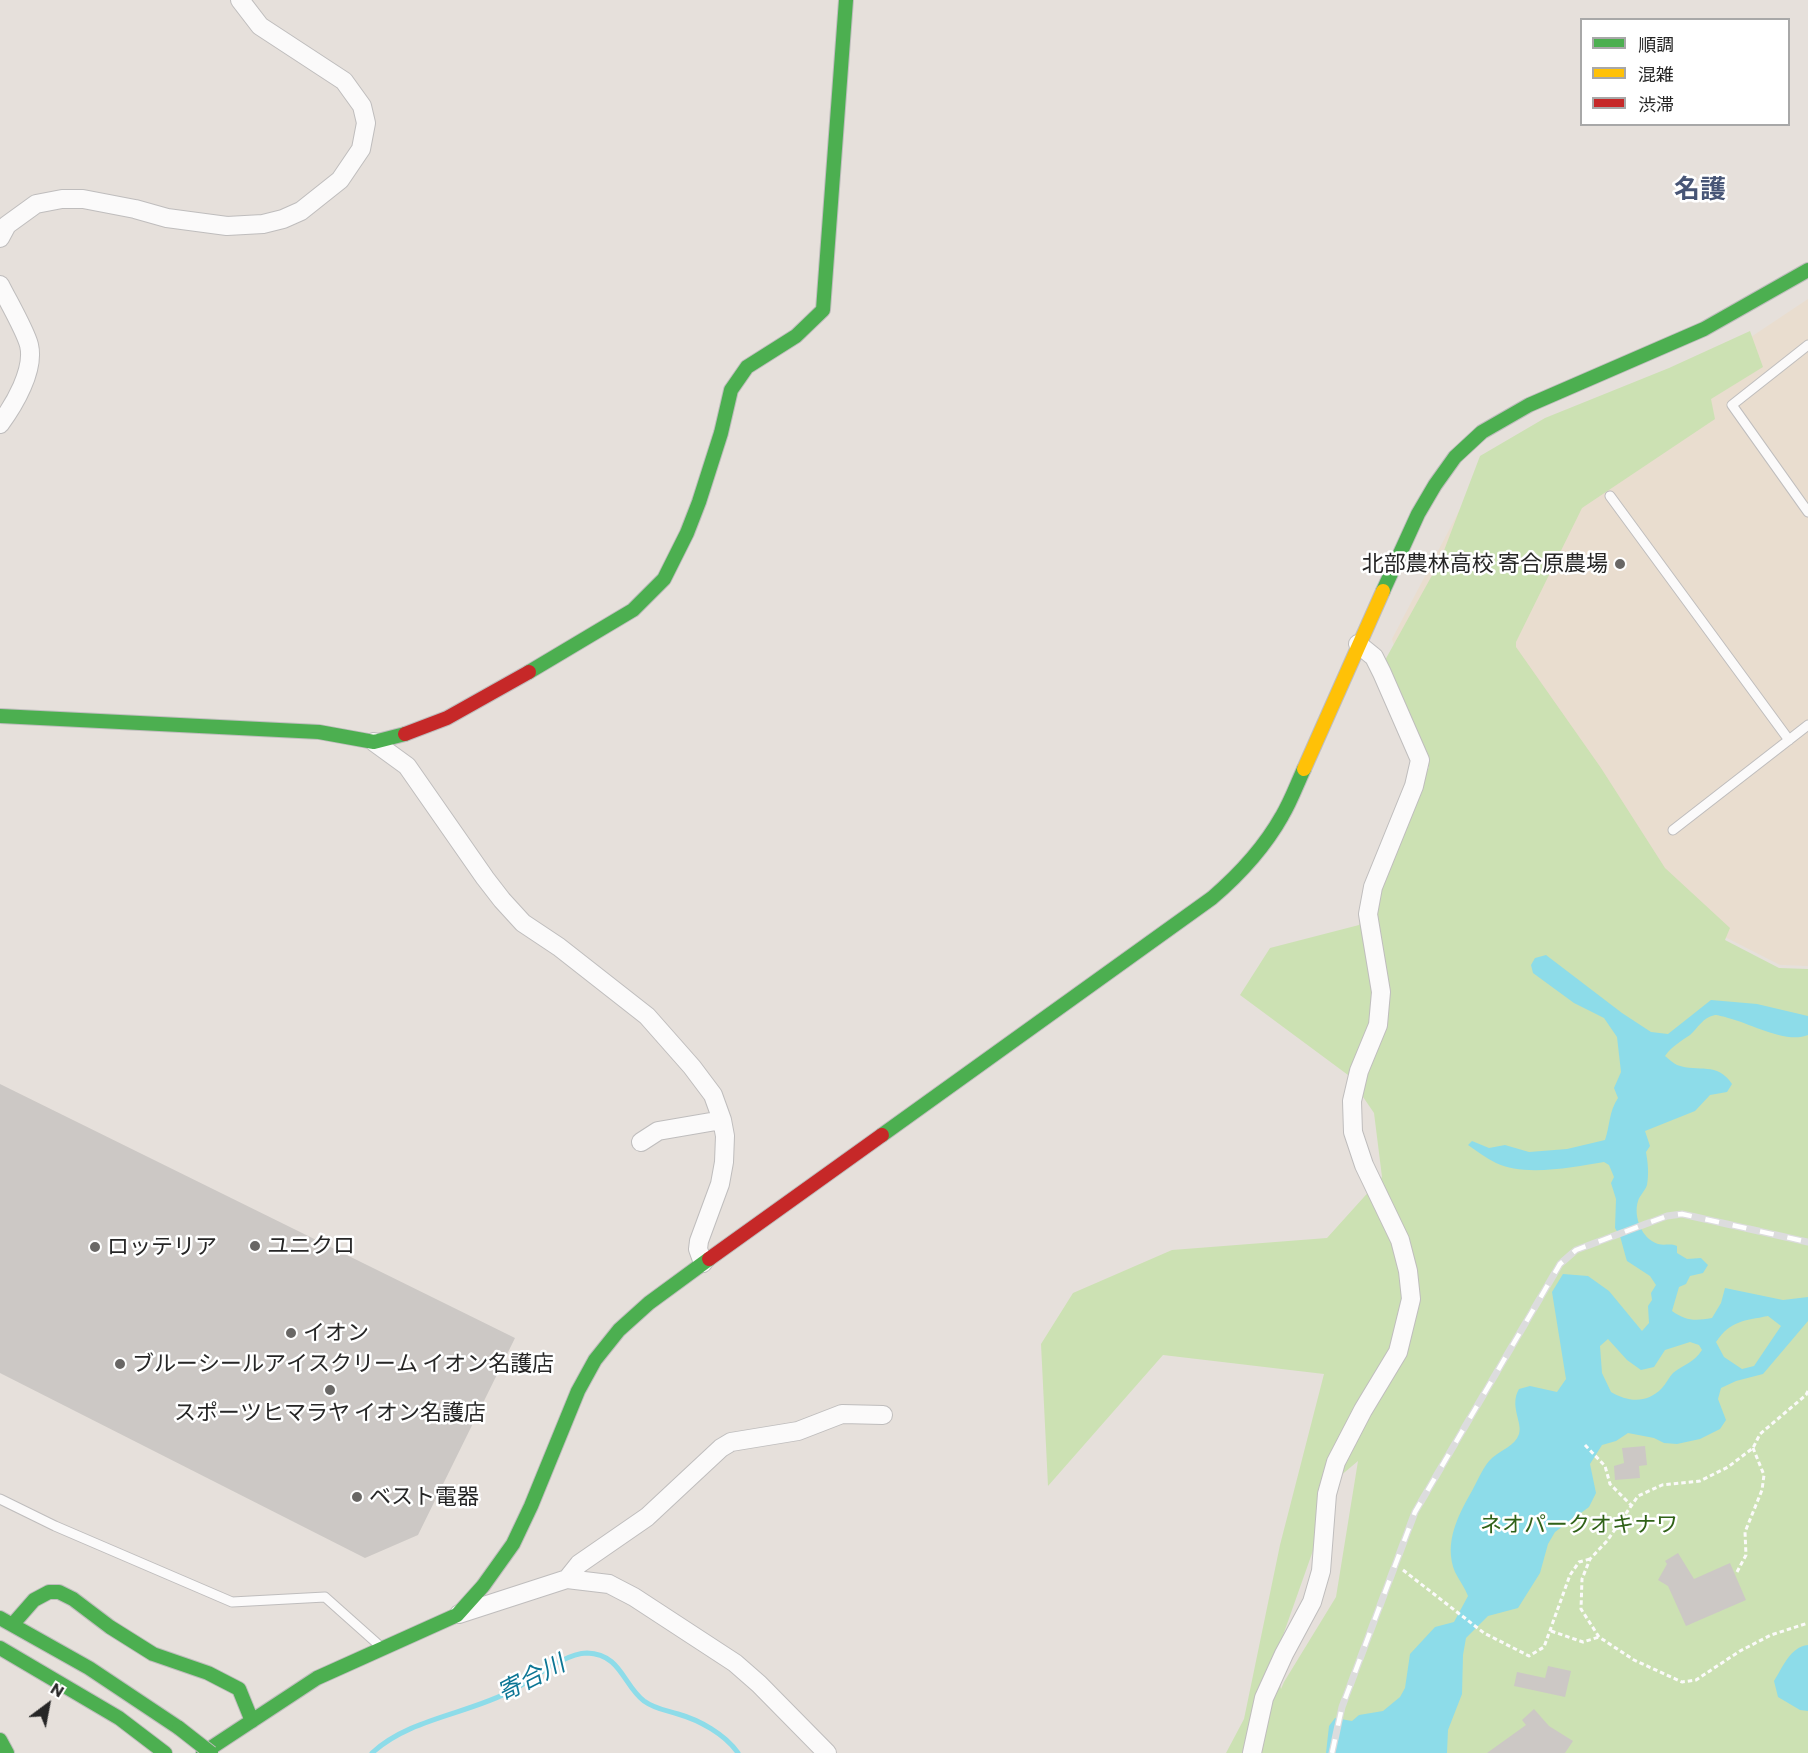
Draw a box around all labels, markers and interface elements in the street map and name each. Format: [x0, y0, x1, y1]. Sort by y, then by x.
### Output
legend [1580, 18, 1790, 126]
text: 順調 [1638, 33, 1674, 55]
text: 混雑 [1638, 63, 1674, 85]
text: 渋滞 [1638, 93, 1674, 115]
district label: 名護 [1674, 173, 1726, 205]
place label: 北部農林高校 寄合原農場 [1362, 551, 1608, 577]
marker: 北部農林高校 寄合原農場 [1613, 557, 1627, 571]
place label: ユニクロ [267, 1233, 355, 1259]
place label: ロッテリア [107, 1234, 217, 1260]
marker: ユニクロ [248, 1239, 262, 1253]
marker: ロッテリア [88, 1240, 102, 1254]
place label: イオン [303, 1320, 369, 1346]
marker: イオン [284, 1326, 298, 1340]
place label: ブルーシールアイスクリーム イオン名護店 [132, 1351, 554, 1377]
marker: ブルーシールアイスクリーム イオン名護店 [113, 1357, 127, 1371]
marker: スポーツヒマラヤ イオン名護店 [323, 1383, 337, 1397]
place label: スポーツヒマラヤ イオン名護店 [174, 1400, 486, 1426]
place label: ベスト電器 [369, 1484, 479, 1510]
marker: ベスト電器 [350, 1490, 364, 1504]
park label: ネオパークオキナワ [1480, 1512, 1678, 1538]
water label: 寄合川 [492, 1649, 570, 1707]
north arrow [18, 1675, 78, 1735]
text: N [48, 1678, 68, 1701]

